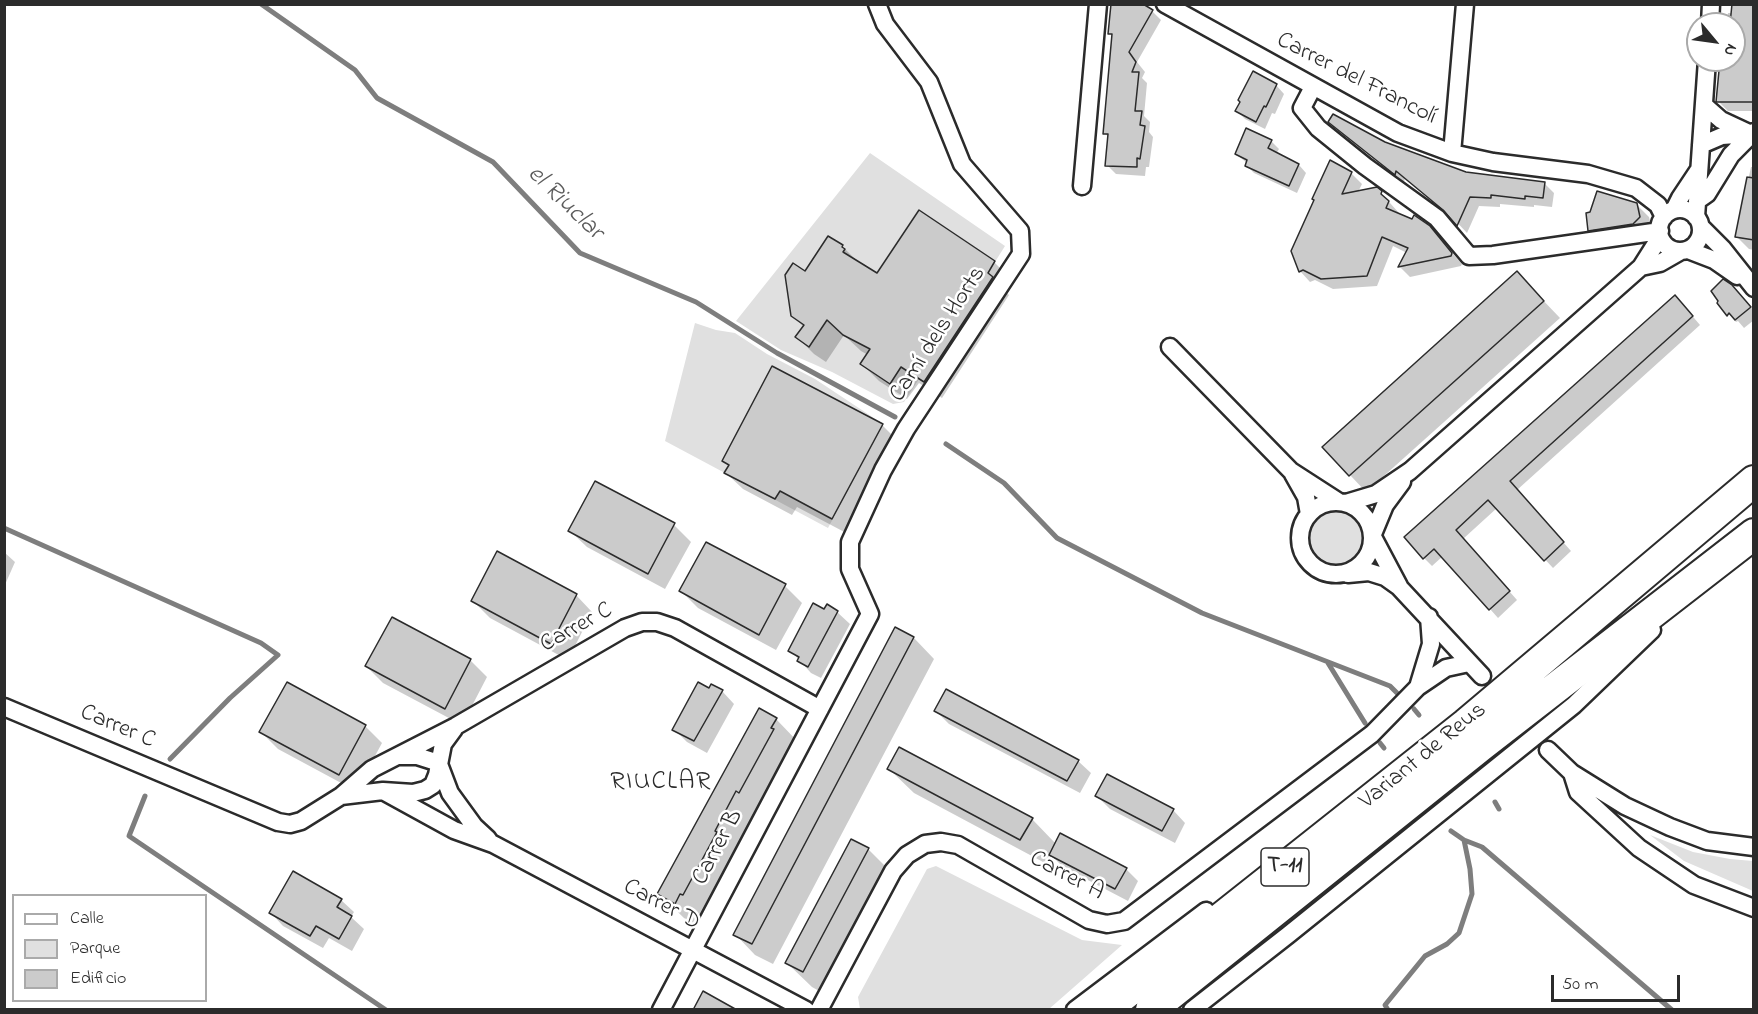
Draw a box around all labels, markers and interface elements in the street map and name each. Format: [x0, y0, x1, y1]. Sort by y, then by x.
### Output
north arrow [1686, 12, 1746, 72]
street label: Carrer del Francolí [1271, 27, 1441, 133]
text: N [1717, 39, 1743, 60]
water label: el Riuclar [519, 160, 609, 248]
street label: Camí dels Horts [885, 262, 993, 408]
street label: Carrer C [536, 597, 618, 661]
street label: Variant de Reus [1355, 697, 1493, 817]
street label: Carrer C [75, 699, 159, 757]
district label: RIUCLAR [610, 768, 712, 800]
street label: Carrer B [687, 805, 751, 891]
street label: Carrer A [1024, 846, 1108, 908]
road number: T-11 [1261, 848, 1309, 886]
street label: Carrer D [618, 874, 704, 938]
legend [12, 894, 207, 1002]
text: Calle [70, 906, 104, 932]
text: Parque [70, 936, 120, 962]
scale bar [1554, 963, 1683, 1001]
text: Edificio [70, 966, 126, 992]
text: 50 m [1562, 972, 1599, 998]

